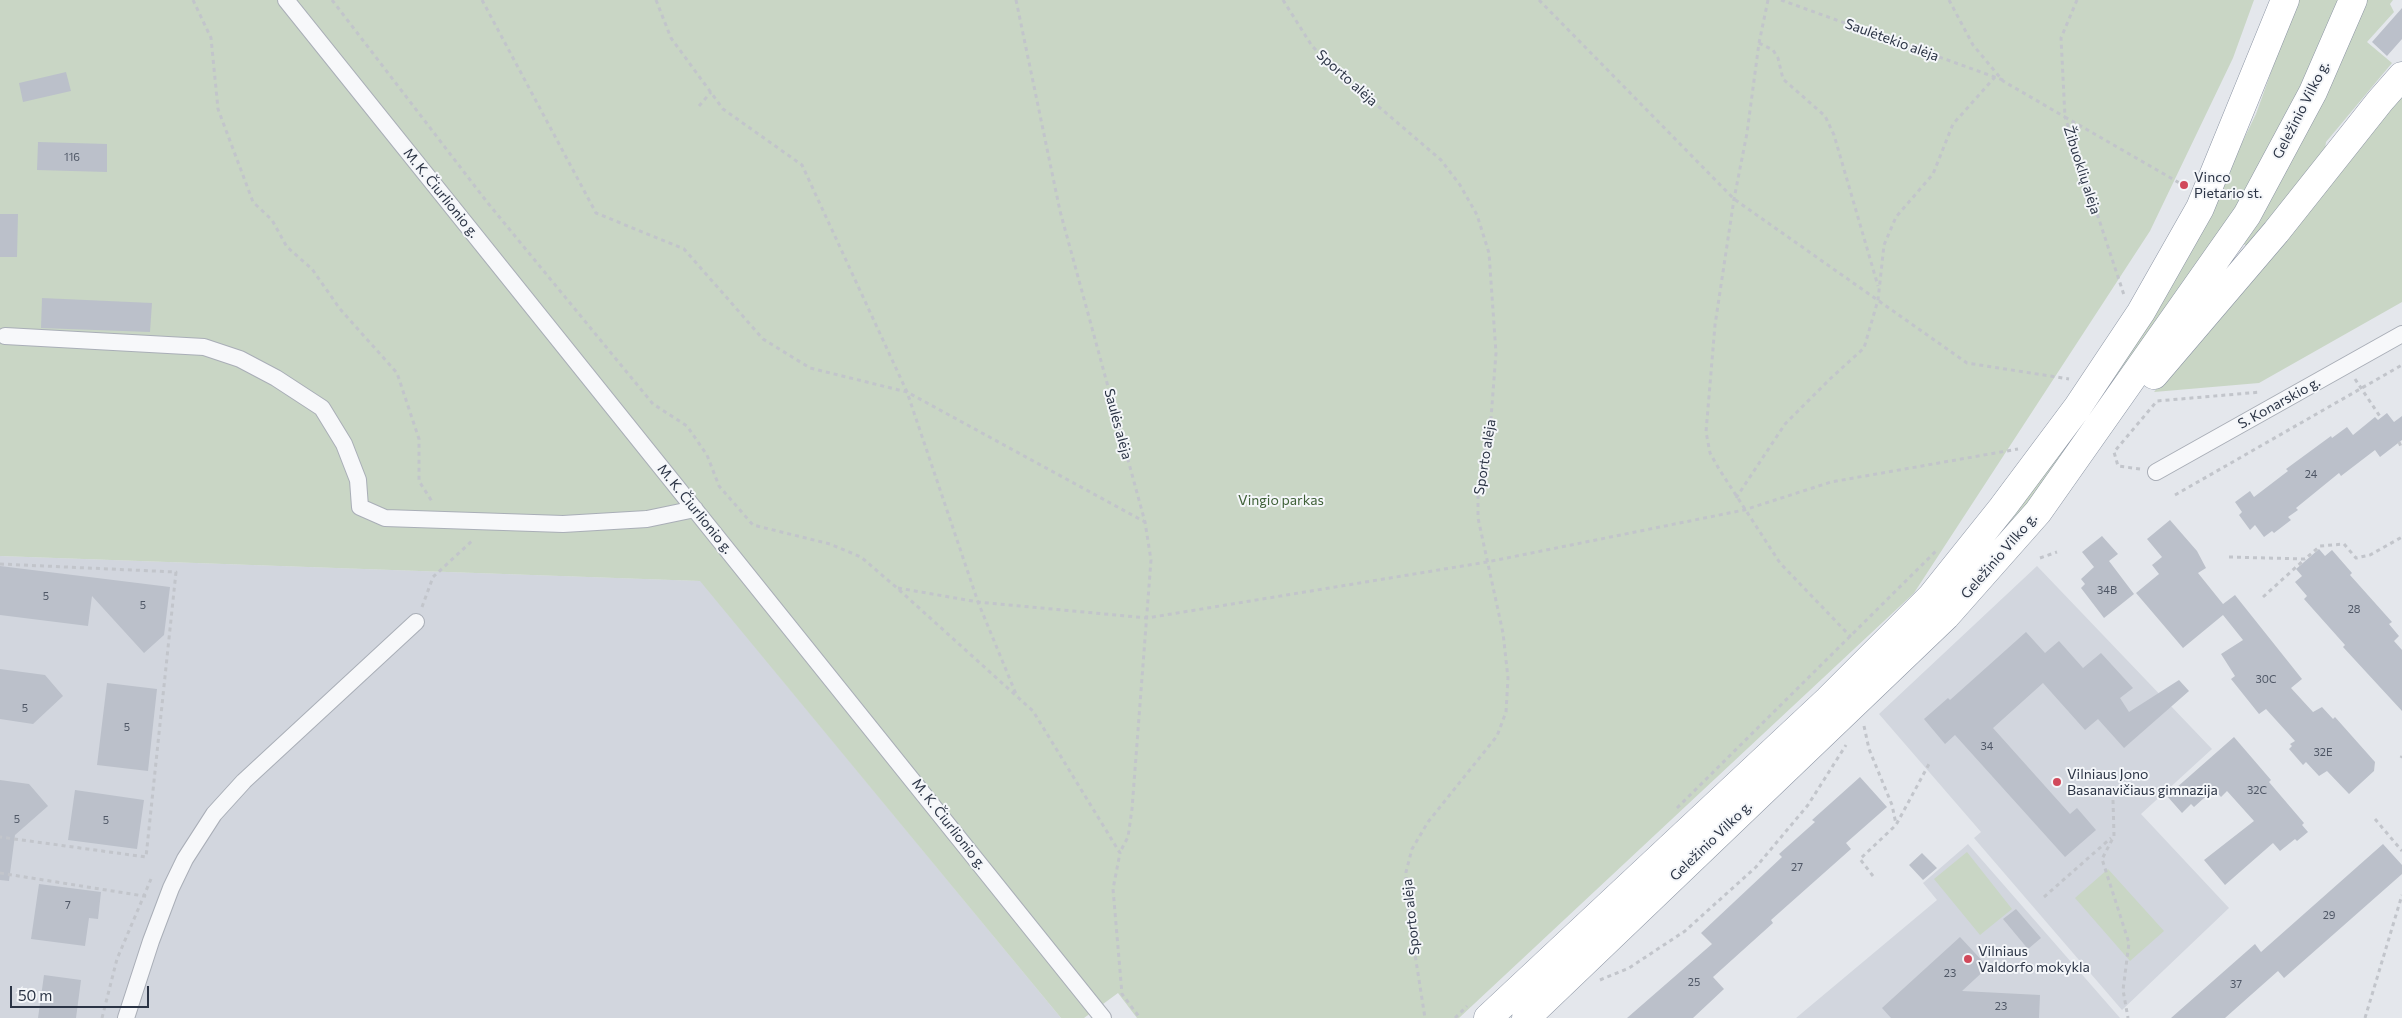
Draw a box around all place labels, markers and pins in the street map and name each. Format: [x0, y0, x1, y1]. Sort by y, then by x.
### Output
place label: Vinco Pietario st. [2194, 169, 2262, 202]
marker: Vinco Pietario st. [2178, 179, 2190, 191]
place label: Vilniaus Jono Basanavičiaus gimnazija [2067, 766, 2218, 799]
marker: Vilniaus Jono Basanavičiaus gimnazija [2051, 776, 2063, 788]
place label: Vilniaus Valdorfo mokykla [1978, 943, 2090, 976]
marker: Vilniaus Valdorfo mokykla [1962, 953, 1974, 965]

